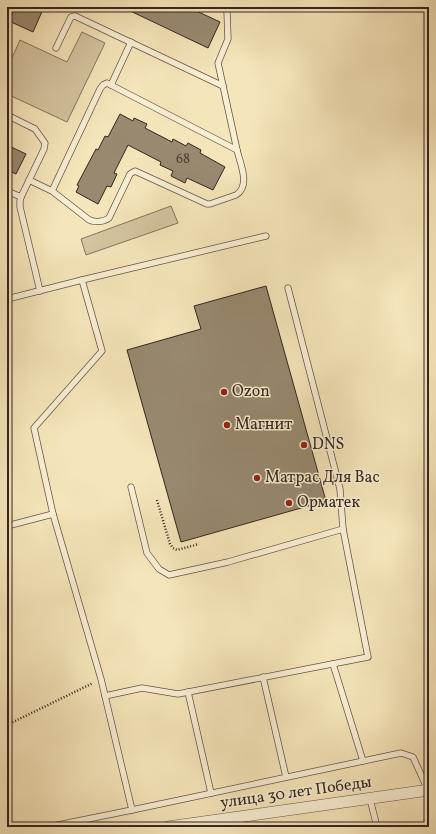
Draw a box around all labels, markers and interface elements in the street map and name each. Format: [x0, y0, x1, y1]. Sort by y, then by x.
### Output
house number: 68 [176, 150, 190, 169]
place label: Ozon [232, 381, 270, 403]
marker: Ozon [219, 387, 229, 397]
place label: Магнит [235, 414, 292, 436]
marker: Магнит [222, 420, 232, 430]
place label: DNS [312, 434, 344, 456]
marker: DNS [299, 440, 309, 450]
place label: Матрас Для Вас [265, 467, 380, 489]
marker: Матрас Для Вас [252, 473, 262, 483]
place label: Орматек [297, 492, 360, 514]
marker: Орматек [284, 498, 294, 508]
street label: улица 30 лет Победы [219, 771, 373, 815]

